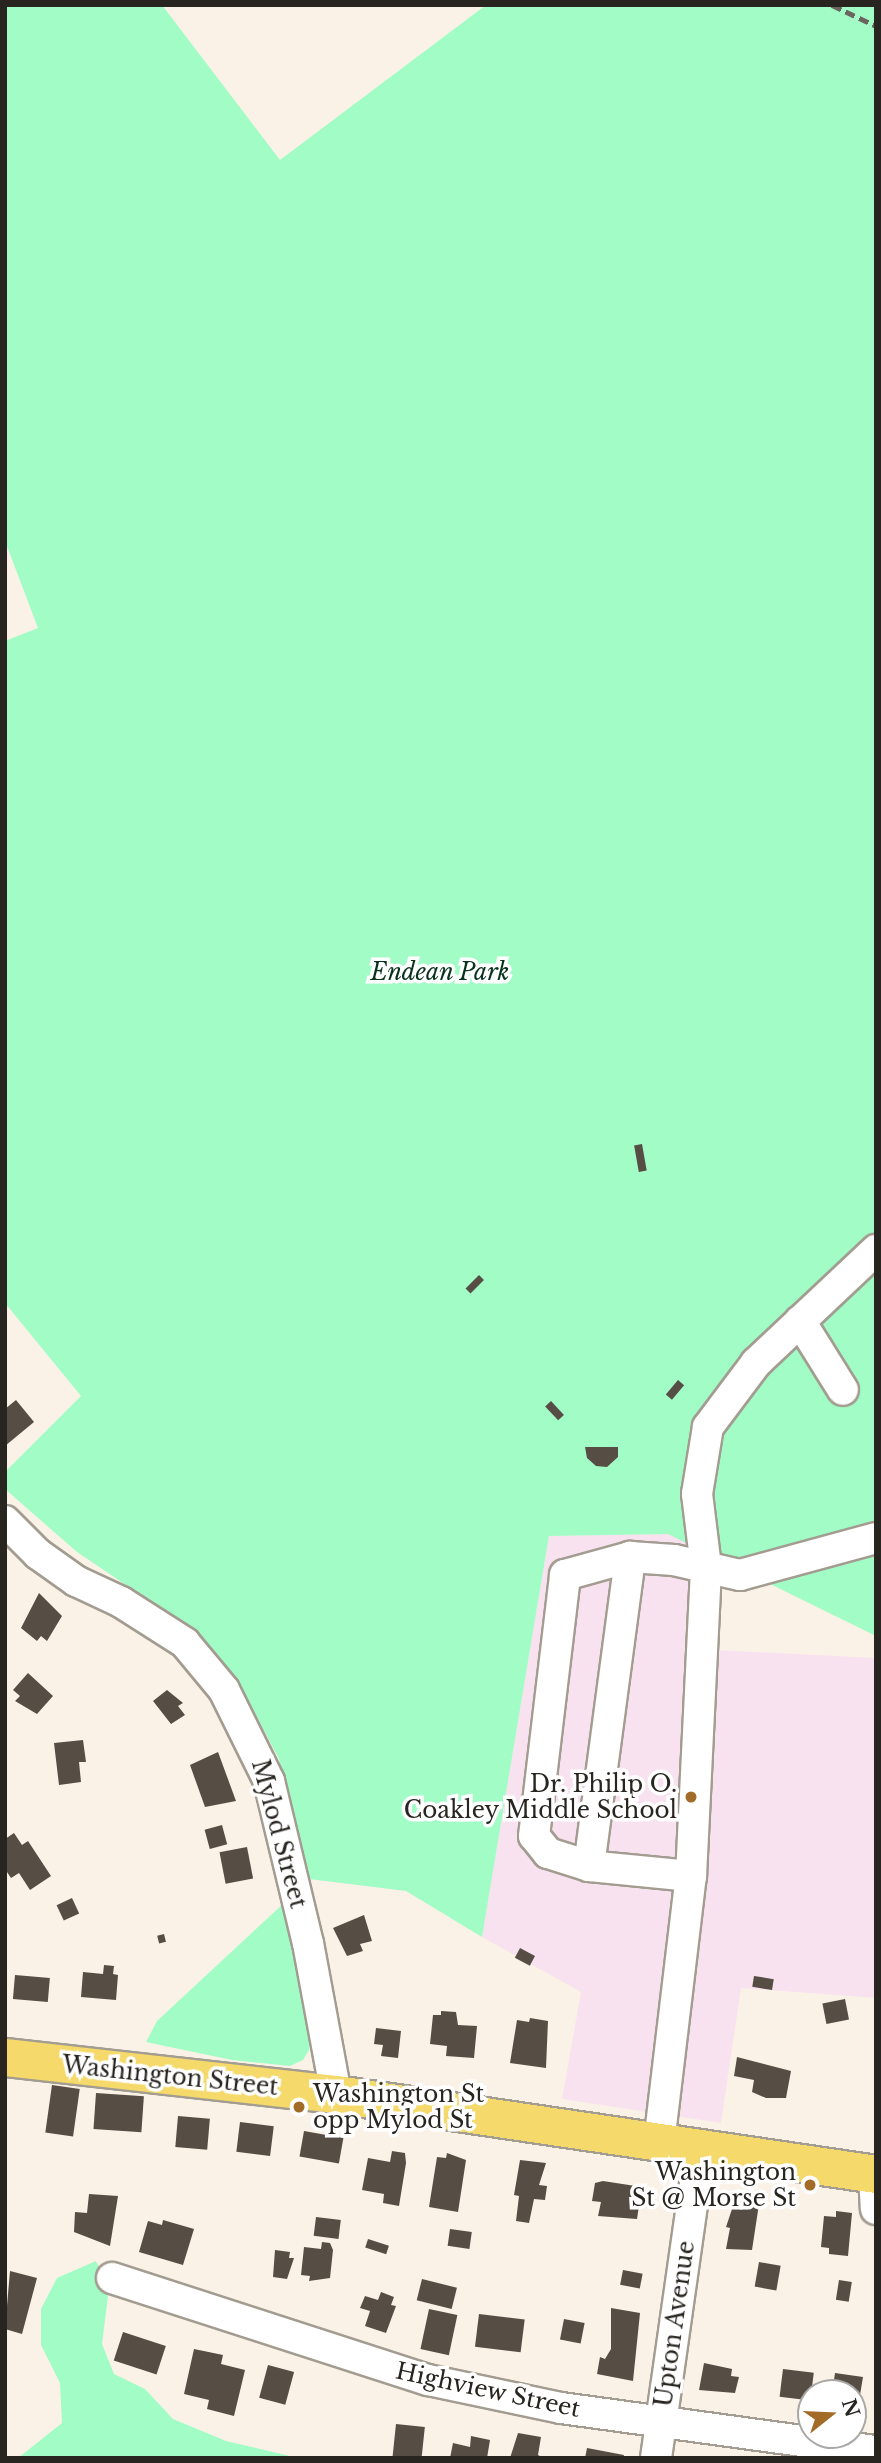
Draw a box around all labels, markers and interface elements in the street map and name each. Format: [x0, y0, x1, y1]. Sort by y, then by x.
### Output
park label: Endean Park [370, 958, 510, 986]
street label: Mylod Street [246, 1757, 312, 1911]
place label: Dr. Philip O. Coakley Middle School [403, 1770, 677, 1824]
marker: Dr. Philip O. Coakley Middle School [683, 1789, 699, 1805]
street label: Washington Street [61, 2051, 279, 2101]
place label: Washington St opp Mylod St [313, 2080, 484, 2134]
marker: Washington St opp Mylod St [291, 2099, 307, 2115]
place label: Washington St @ Morse St [632, 2158, 796, 2212]
marker: Washington St @ Morse St [802, 2177, 818, 2193]
street label: Upton Avenue [650, 2239, 700, 2409]
street label: Highview Street [393, 2357, 583, 2423]
north arrow [797, 2379, 867, 2449]
text: N [837, 2396, 864, 2420]

